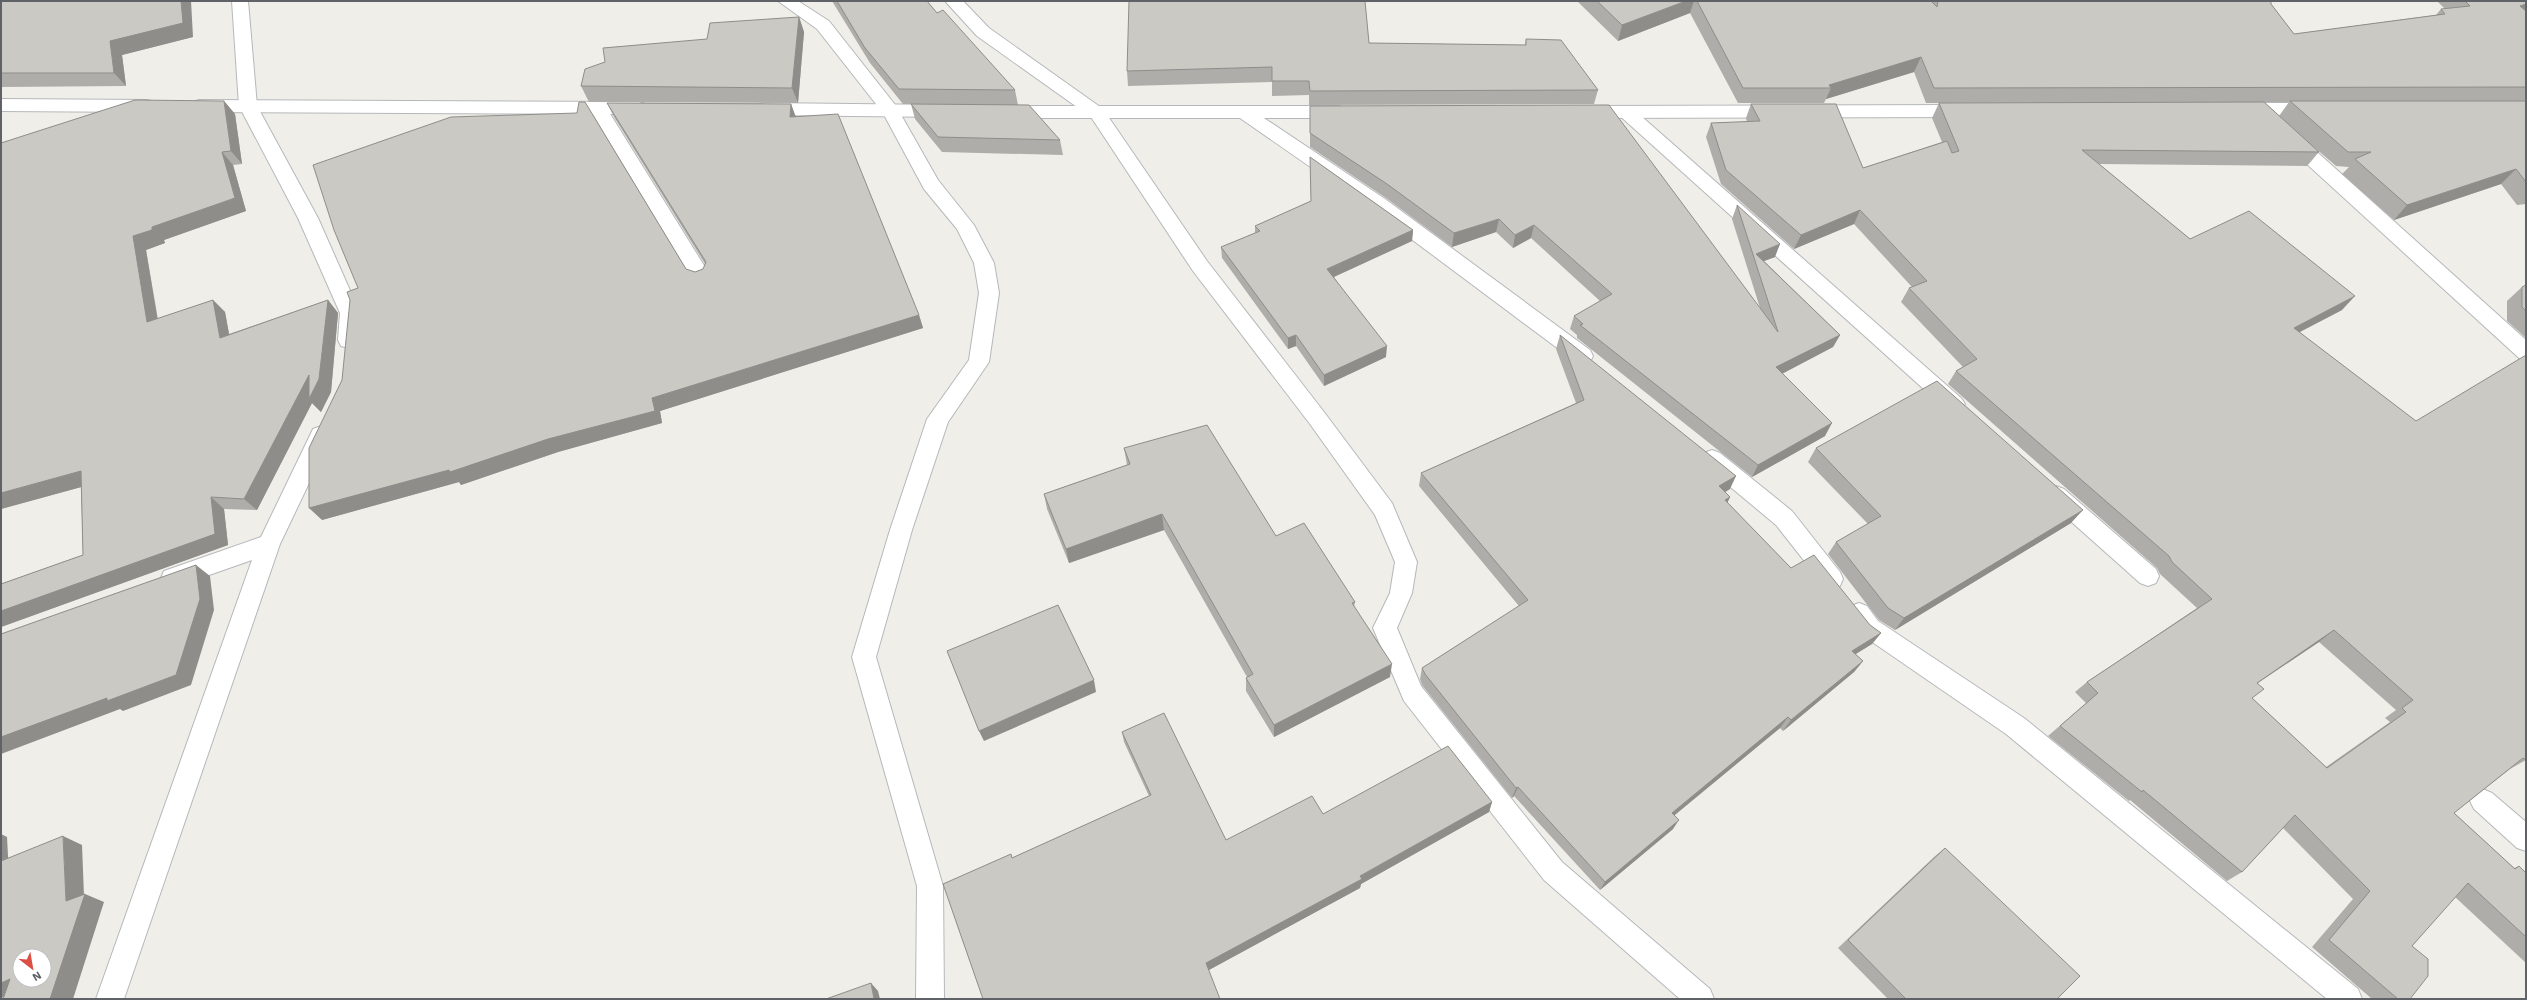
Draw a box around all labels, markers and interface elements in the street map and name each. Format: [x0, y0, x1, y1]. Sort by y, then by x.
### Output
north arrow [12, 948, 52, 988]
text: N [30, 968, 44, 984]

